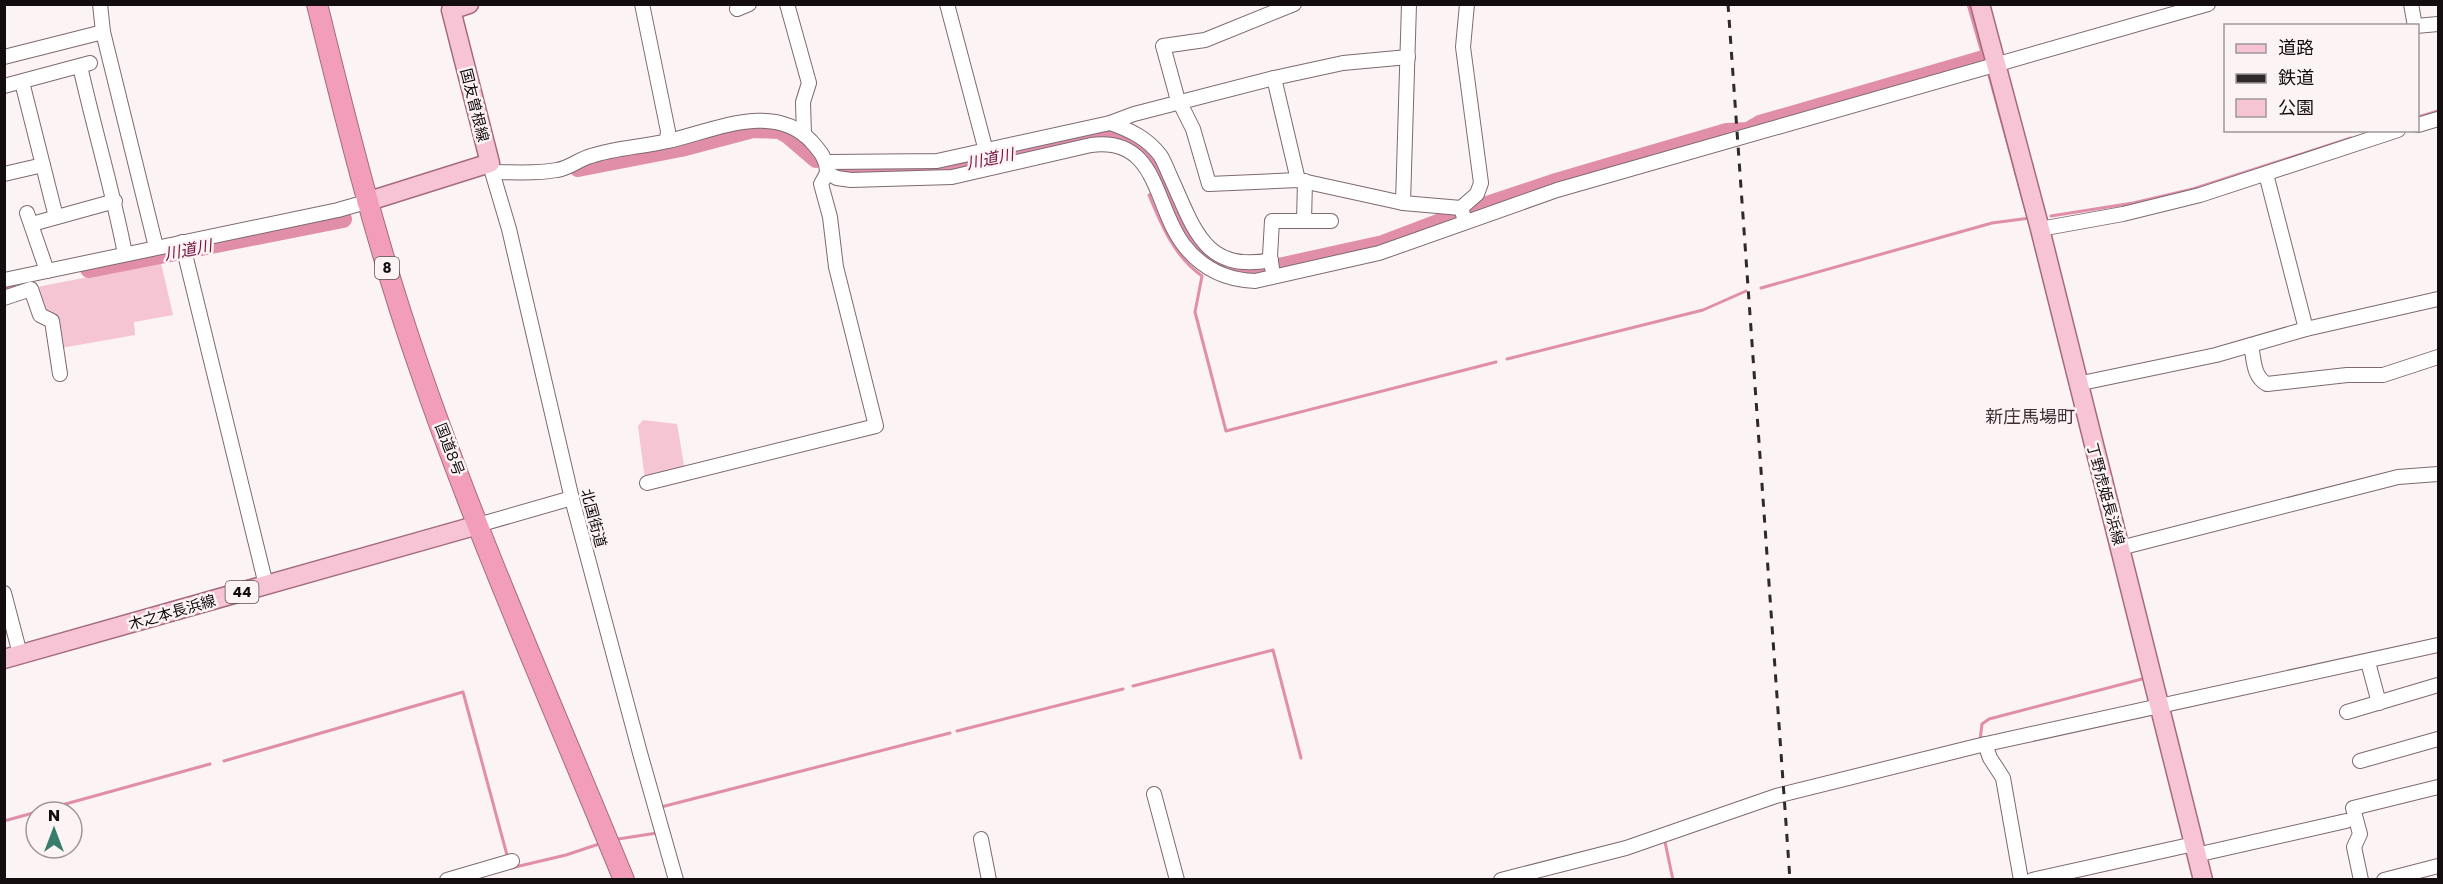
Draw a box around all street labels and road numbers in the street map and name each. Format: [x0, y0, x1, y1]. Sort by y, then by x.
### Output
street label: 国友曽根線 [456, 66, 494, 144]
road number: 8 [375, 257, 399, 279]
street label: 国道8号 [430, 420, 470, 478]
street label: 丁野虎姫長浜線 [2082, 441, 2130, 547]
street label: 北国街道 [576, 486, 612, 550]
road number: 44 [226, 581, 258, 603]
street label: 木之本長浜線 [126, 590, 218, 634]

